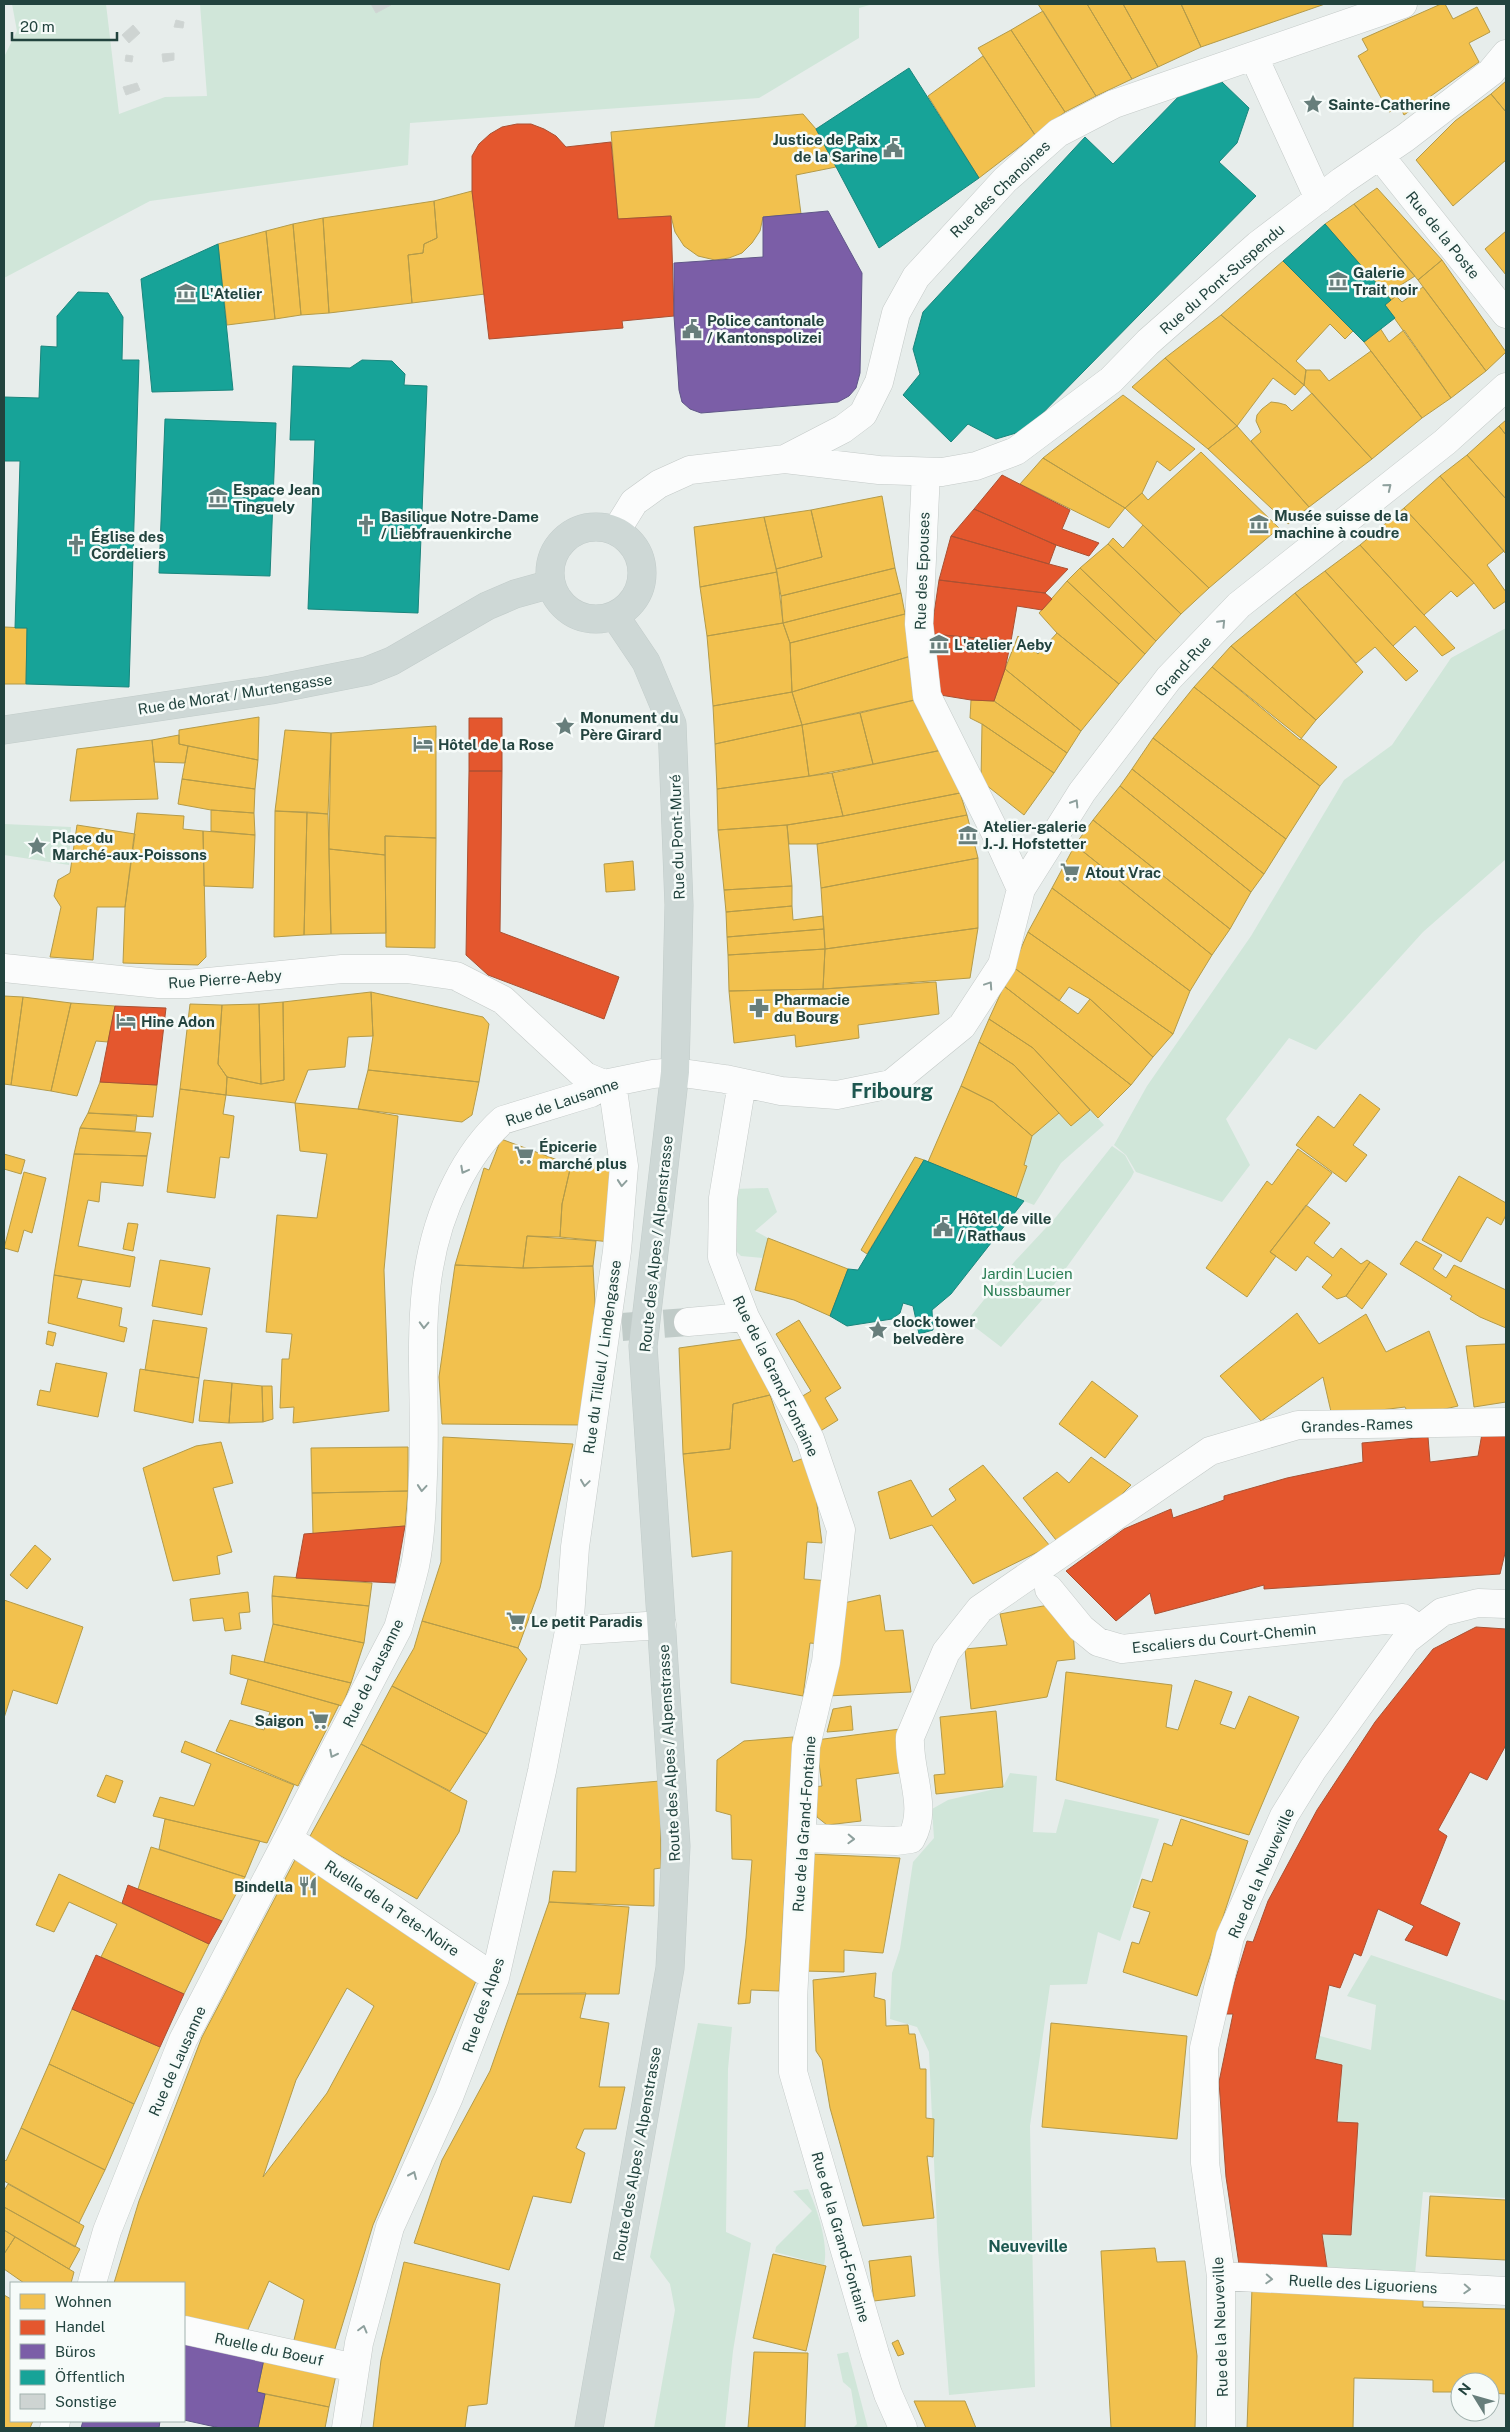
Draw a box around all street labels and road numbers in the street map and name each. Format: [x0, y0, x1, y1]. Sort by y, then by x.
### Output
street label: Rue des Chanoines [947, 137, 1053, 241]
street label: Rue de la Poste [1403, 188, 1483, 282]
street label: Rue du Pont-Suspendu [1156, 220, 1288, 338]
street label: Rue des Epouses [911, 512, 933, 630]
street label: Grand-Rue [1151, 632, 1215, 700]
street label: Rue de Morat / Murtengasse [137, 670, 333, 718]
street label: Rue du Pont-Muré [666, 774, 688, 900]
street label: Rue Pierre-Aeby [168, 967, 282, 991]
street label: Rue de Lausanne [503, 1075, 621, 1129]
street label: Route des Alpes / Alpenstrasse [636, 1135, 676, 1353]
street label: Rue du Tilleul / Lindengasse [580, 1259, 624, 1455]
street label: Rue de la Grand-Fontaine [730, 1293, 822, 1459]
street label: Grandes-Rames [1301, 1415, 1413, 1435]
street label: Rue de Lausanne [339, 1616, 407, 1730]
street label: Escaliers du Court-Chemin [1131, 1620, 1317, 1656]
street label: Route des Alpes / Alpenstrasse [655, 1644, 683, 1862]
street label: Rue de la Grand-Fontaine [789, 1735, 819, 1913]
street label: Rue de la Neuveville [1225, 1805, 1297, 1941]
street label: Ruelle de la Tete-Noire [321, 1857, 463, 1959]
street label: Rue des Alpes [459, 1955, 507, 2055]
street label: Rue de Lausanne [145, 2003, 209, 2119]
street label: Route des Alpes / Alpenstrasse [610, 2045, 664, 2263]
street label: Rue de la Grand-Fontaine [808, 2150, 874, 2324]
street label: Rue de la Neuveville [1209, 2256, 1231, 2398]
street label: Ruelle des Liguoriens [1288, 2272, 1438, 2296]
street label: Ruelle du Boeuf [213, 2329, 325, 2369]

